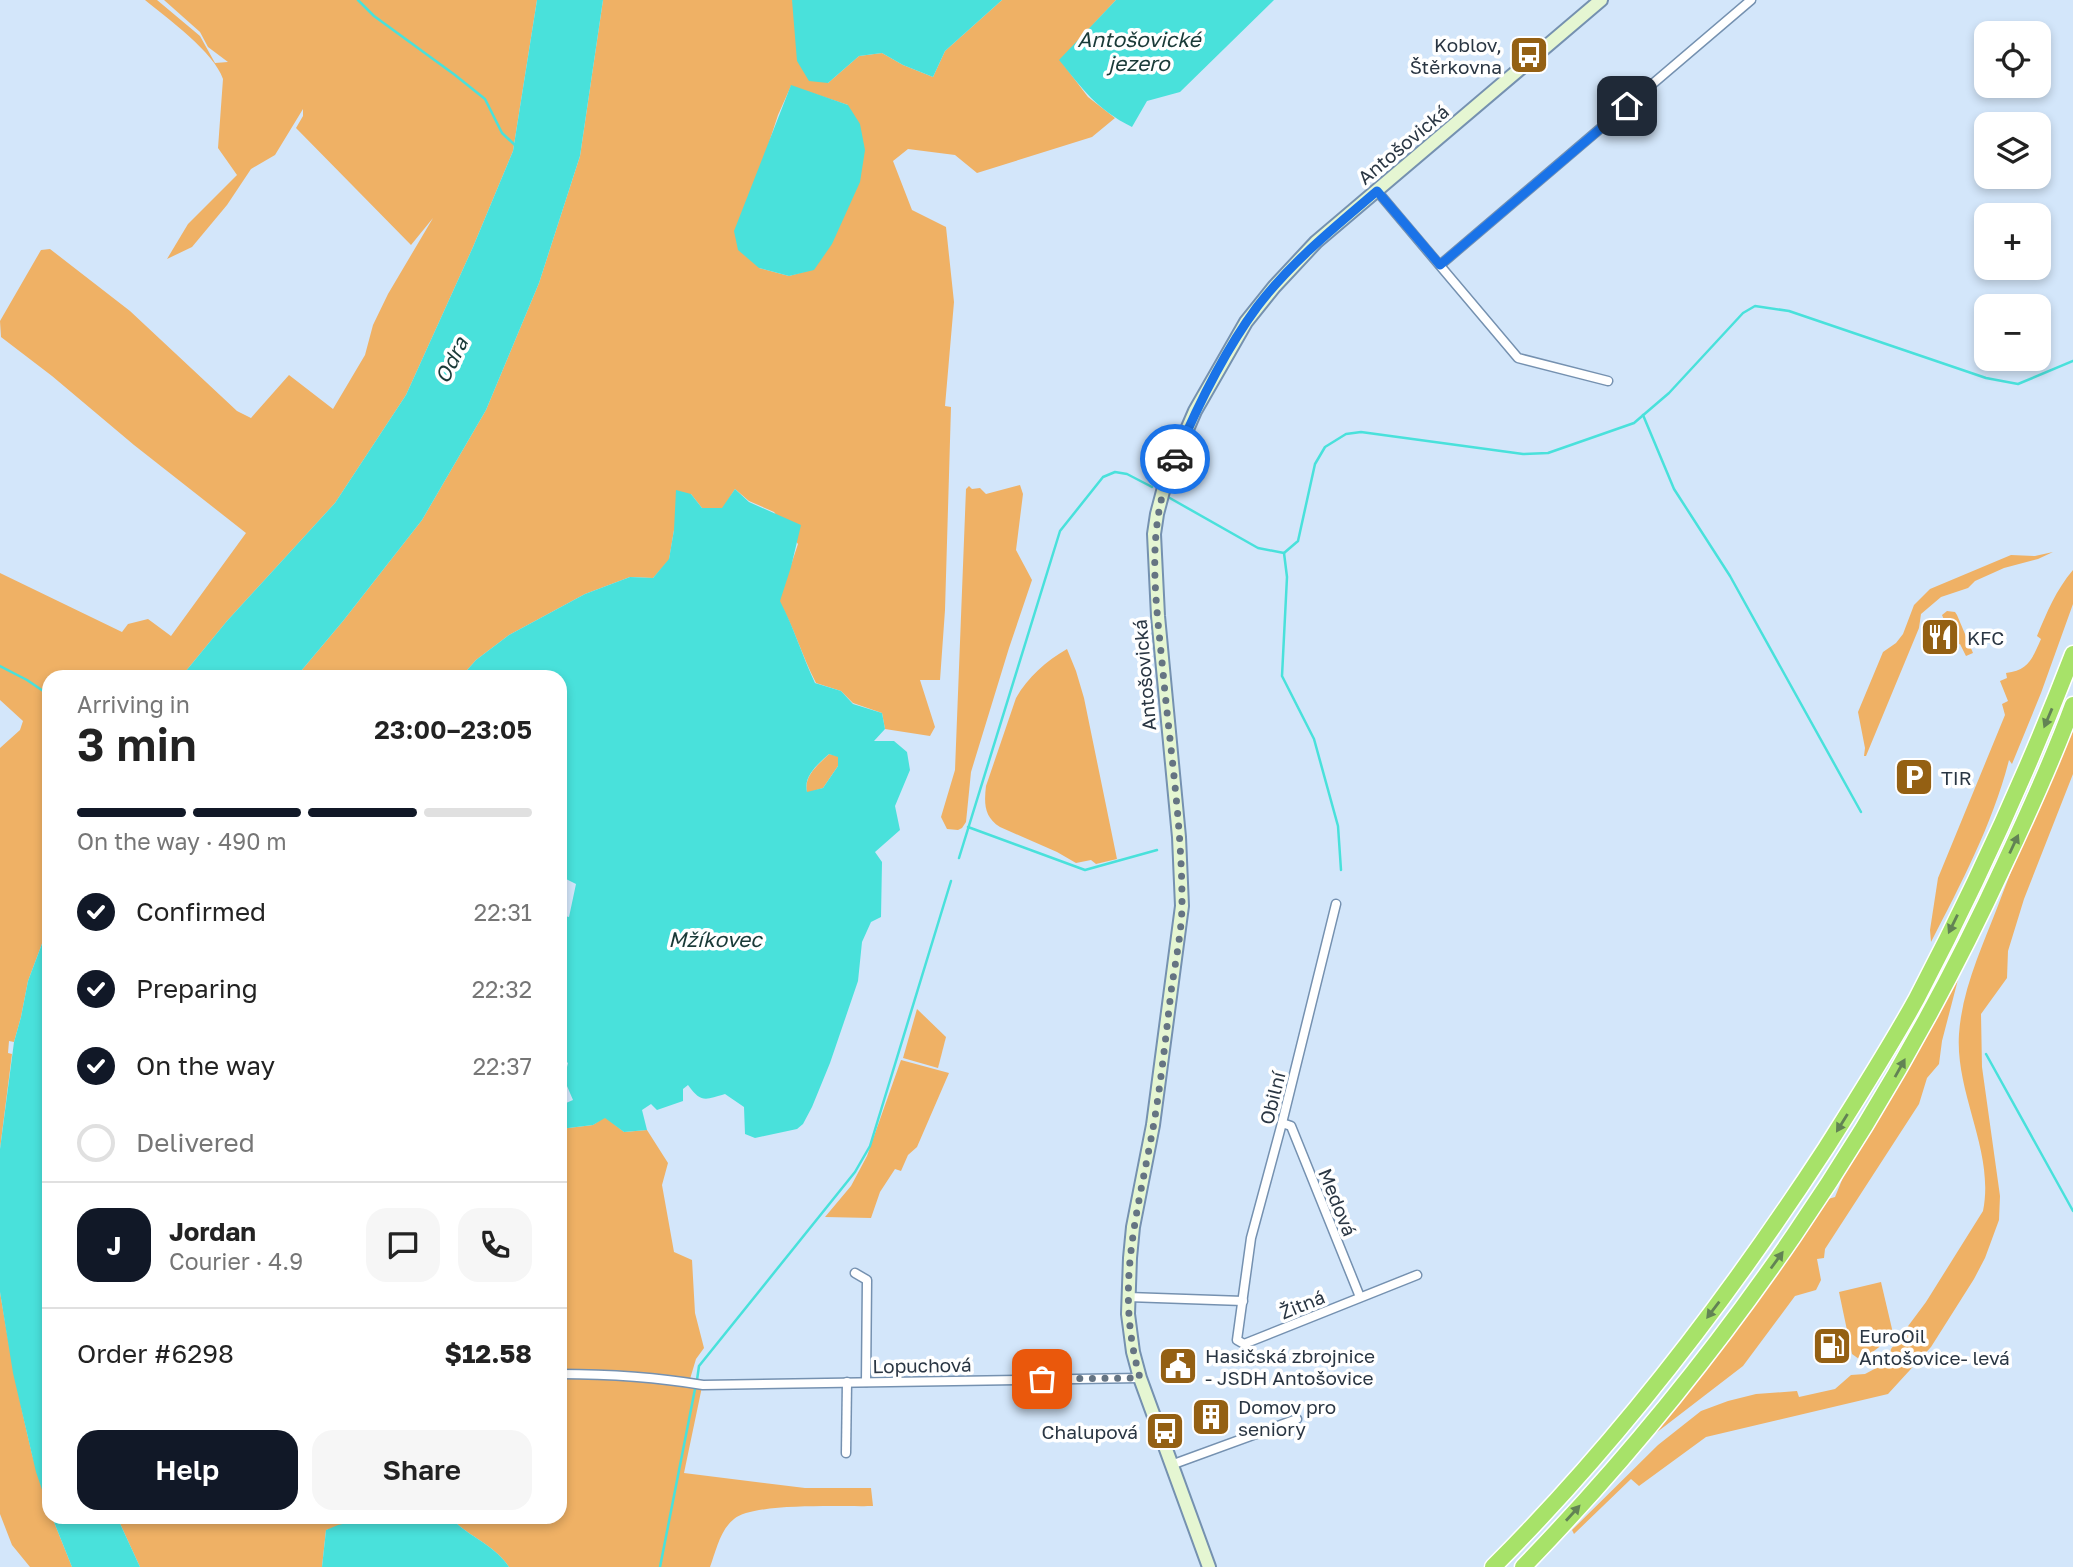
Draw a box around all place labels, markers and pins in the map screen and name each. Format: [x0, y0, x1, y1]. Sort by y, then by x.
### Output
place label: Koblov, Štěrkovna [1410, 33, 1502, 78]
bus stop icon: Koblov, Štěrkovna [1508, 34, 1550, 76]
pin [1597, 76, 1657, 136]
restaurant icon: KFC [1919, 616, 1961, 658]
place label: KFC [1967, 626, 2004, 649]
parking icon: TIR [1893, 756, 1935, 798]
place label: TIR [1941, 766, 1972, 789]
place label: EuroOil Antošovice- levá [1859, 1324, 2010, 1369]
fuel station icon: EuroOil Antošovice- levá [1811, 1325, 1853, 1367]
place label: Hasičská zbrojnice - JSDH Antošovice [1205, 1344, 1375, 1389]
public building icon: Hasičská zbrojnice - JSDH Antošovice [1157, 1345, 1199, 1387]
pin [1012, 1349, 1072, 1409]
place label: Domov pro seniory [1238, 1395, 1336, 1440]
building icon: Domov pro seniory [1190, 1396, 1232, 1438]
bus stop icon: Chalupová [1144, 1410, 1186, 1452]
place label: Chalupová [1042, 1420, 1138, 1443]

